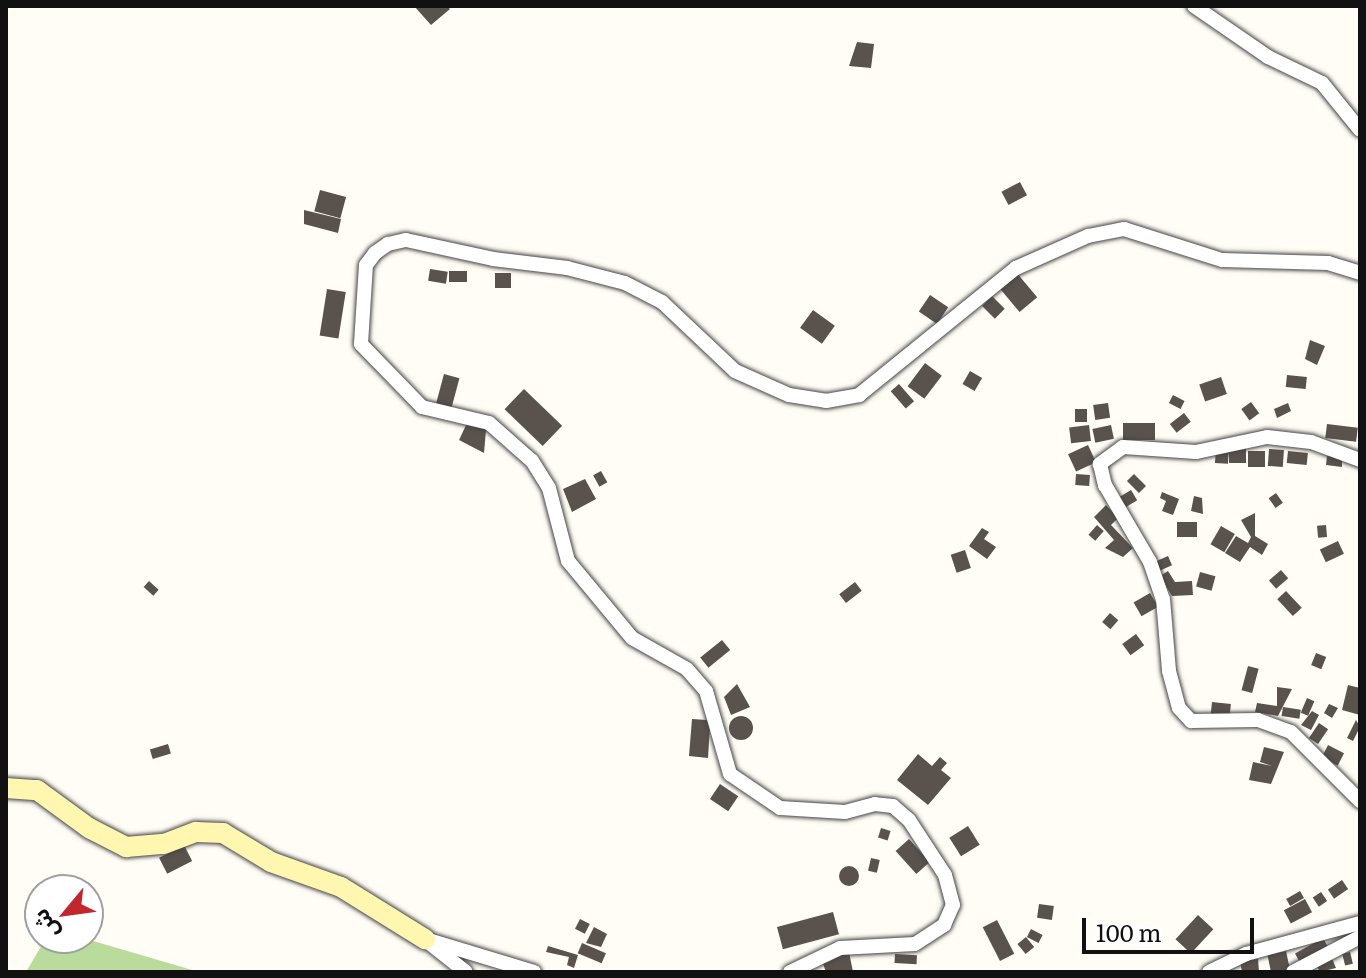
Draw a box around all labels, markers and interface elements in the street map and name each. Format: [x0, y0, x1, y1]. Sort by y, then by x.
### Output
north arrow [24, 874, 104, 954]
scale bar [1086, 902, 1258, 952]
text: ش [23, 904, 66, 946]
text: 100 m [1096, 914, 1162, 949]

